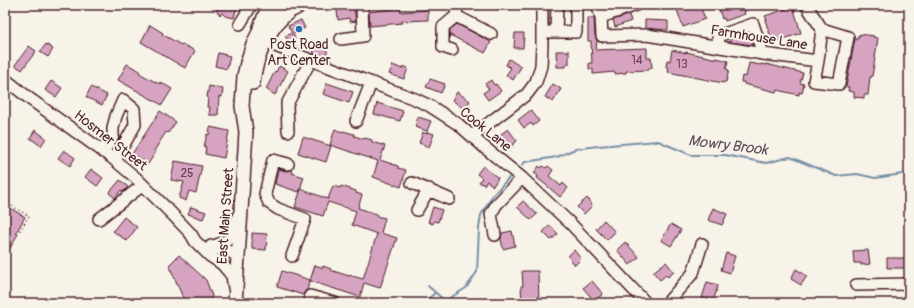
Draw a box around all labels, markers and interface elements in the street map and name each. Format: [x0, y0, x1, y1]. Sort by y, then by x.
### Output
street label: Farmhouse Lane [709, 21, 809, 54]
marker: Post Road Art Center [294, 24, 304, 34]
place label: Post Road Art Center [267, 36, 331, 69]
house number: 14 [631, 53, 643, 68]
house number: 13 [676, 57, 688, 72]
street label: Cook Lane [456, 103, 515, 155]
street label: Hosmer Street [71, 107, 151, 174]
water label: Mowry Brook [687, 131, 770, 160]
house number: 25 [180, 166, 194, 181]
street label: East Main Street [214, 167, 237, 265]

